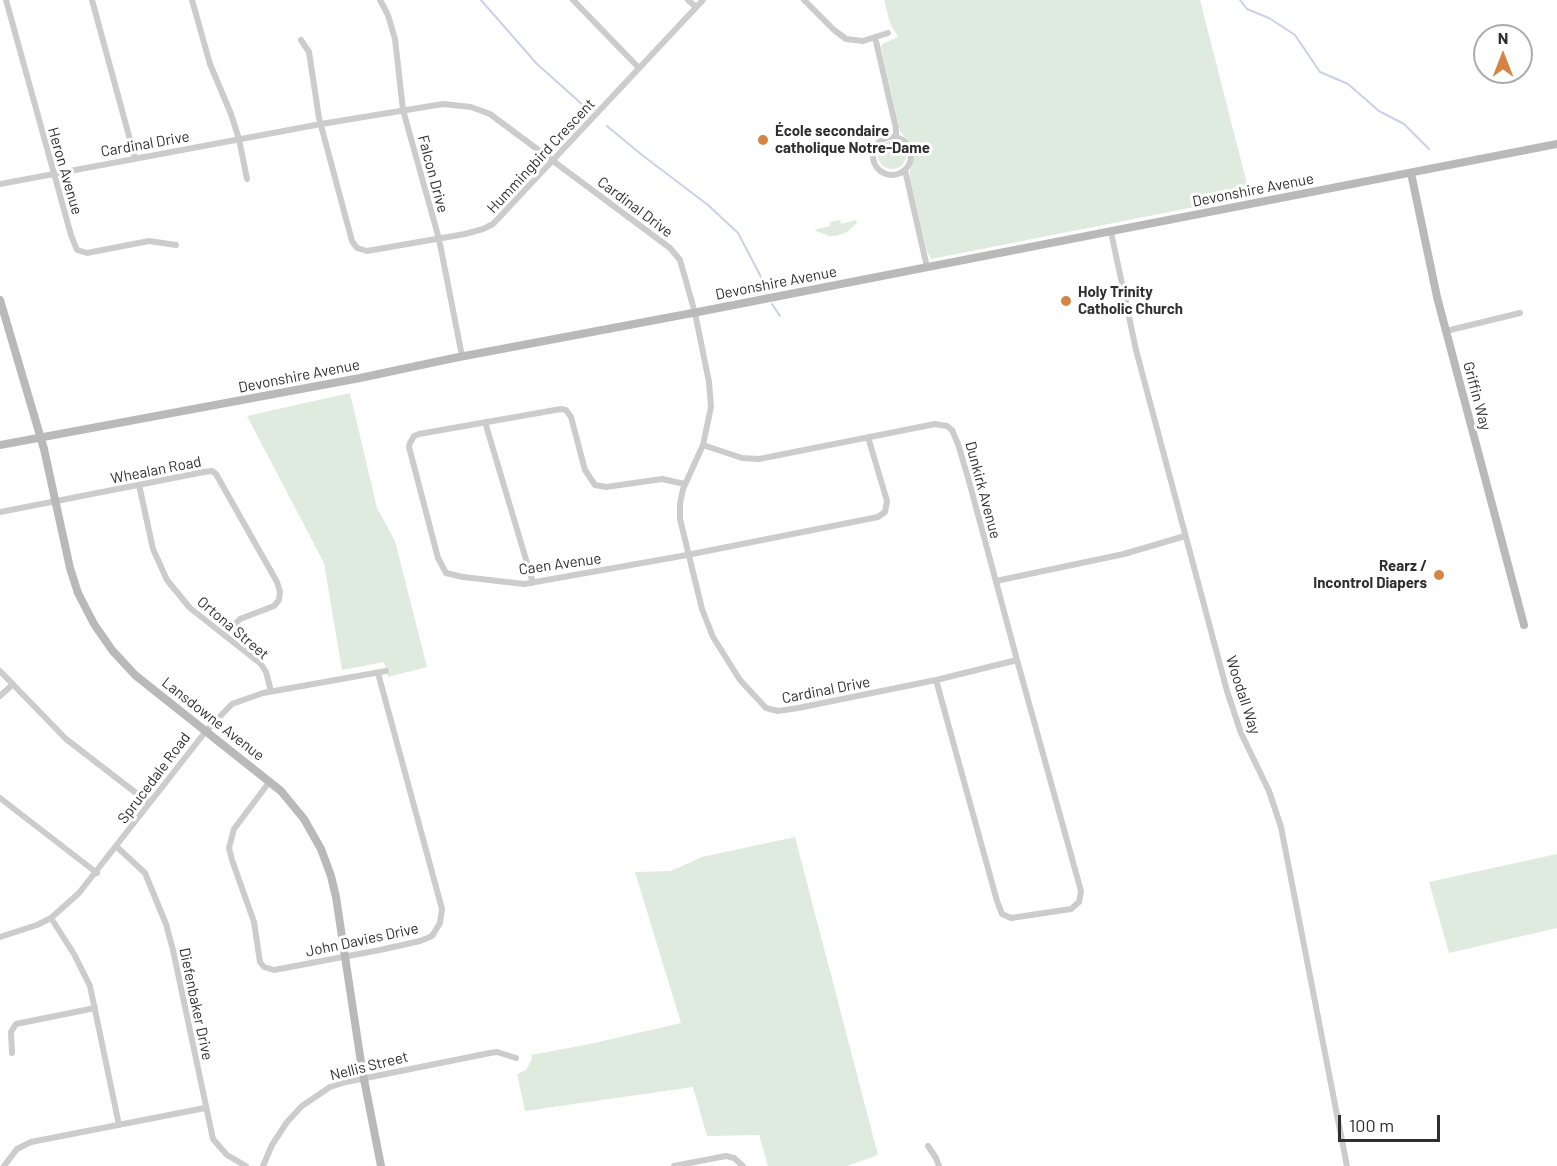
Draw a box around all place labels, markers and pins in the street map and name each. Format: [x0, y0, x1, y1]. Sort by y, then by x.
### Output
place label: École secondaire catholique Notre-Dame [775, 122, 930, 157]
marker: École secondaire catholique Notre-Dame [756, 133, 770, 147]
place label: Holy Trinity Catholic Church [1078, 283, 1183, 318]
marker: Holy Trinity Catholic Church [1059, 294, 1073, 308]
place label: Rearz / Incontrol Diapers [1313, 557, 1427, 592]
marker: Rearz / Incontrol Diapers [1432, 568, 1446, 582]

